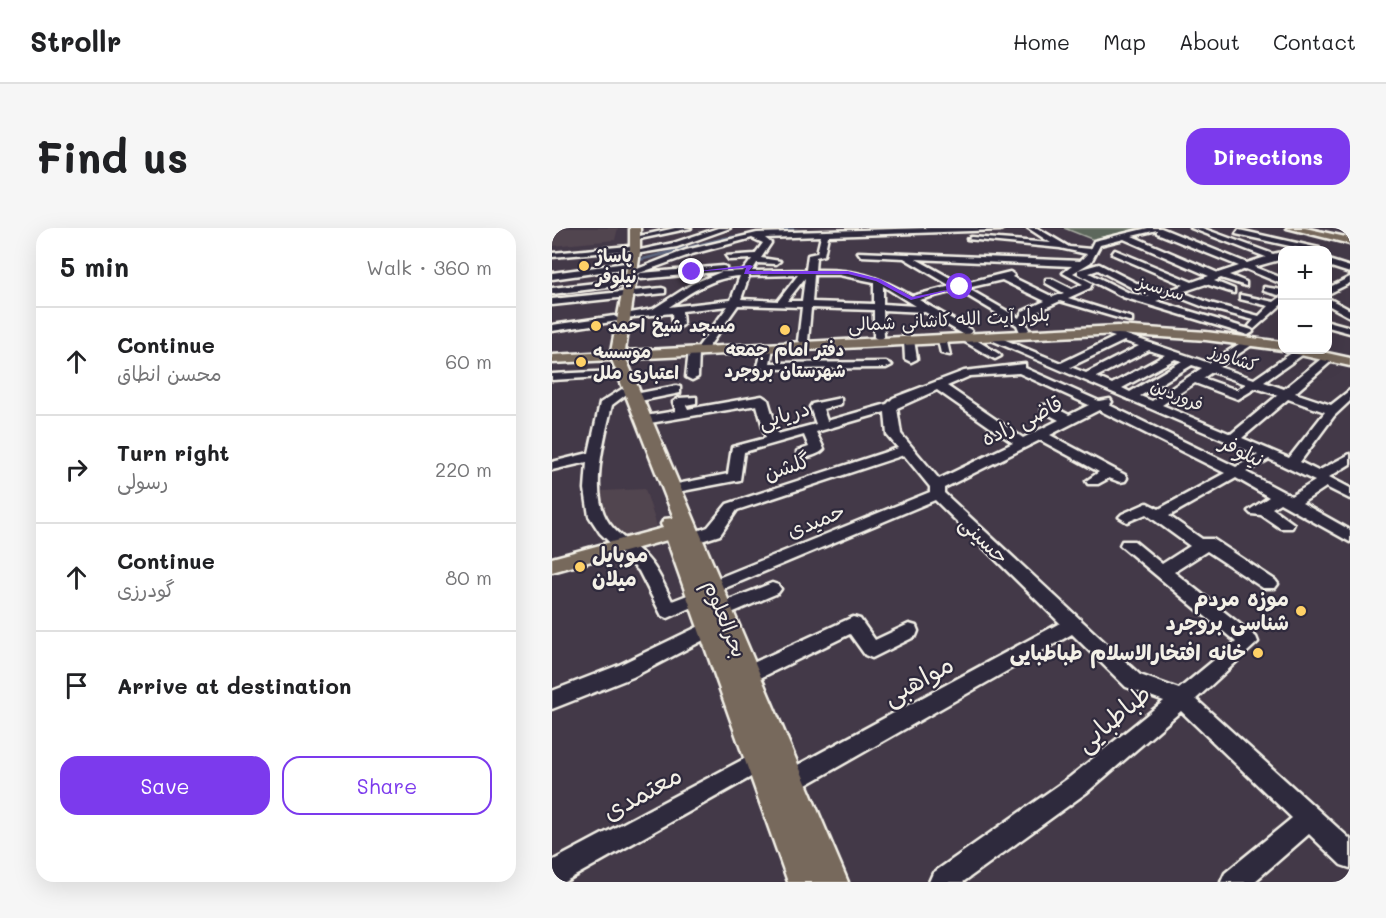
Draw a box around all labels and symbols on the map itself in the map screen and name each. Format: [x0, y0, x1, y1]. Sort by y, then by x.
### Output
place label: پاساژ نیلوفر [594, 243, 636, 289]
route end [678, 258, 704, 284]
marker: پاساژ نیلوفر [577, 259, 591, 273]
street label: سرسبز [1133, 268, 1188, 306]
route start [946, 273, 972, 299]
street label: بلوار آیت الله کاشانی شمالی [847, 302, 1050, 336]
place label: مسجد شیخ احمد [608, 313, 735, 338]
marker: مسجد شیخ احمد [589, 319, 603, 333]
marker: دفتر امام جمعه شهرستان بروجرد [778, 323, 792, 337]
place label: دفتر امام جمعه شهرستان بروجرد [724, 337, 846, 382]
street label: کشاورز [1205, 337, 1262, 377]
place label: موسسه اعتباری ملل [593, 339, 679, 384]
marker: موسسه اعتباری ملل [574, 355, 588, 369]
street label: فروردین [1147, 372, 1207, 416]
street label: قاضی زاده [976, 388, 1068, 453]
street label: دریایی [755, 393, 813, 436]
street label: نیلوفر [1214, 426, 1269, 474]
street label: گلشن [760, 445, 813, 486]
street label: حمیدی [782, 496, 848, 543]
street label: حسینی [953, 509, 1016, 571]
place label: موبایل میلان [592, 540, 648, 592]
marker: موبایل میلان [573, 560, 587, 574]
street label: بحرالعلوم [695, 576, 754, 663]
place label: موزه مردم شناسی بروجرد [1166, 584, 1289, 636]
marker: موزه مردم شناسی بروجرد [1294, 604, 1308, 618]
place label: خانه افتخارالاسلام طباطبایی [1010, 638, 1246, 669]
street label: مواهبی [876, 646, 960, 713]
marker: خانه افتخارالاسلام طباطبایی [1251, 646, 1265, 660]
street label: طباطبایی [1067, 676, 1158, 760]
street label: معتمدی [596, 756, 687, 828]

